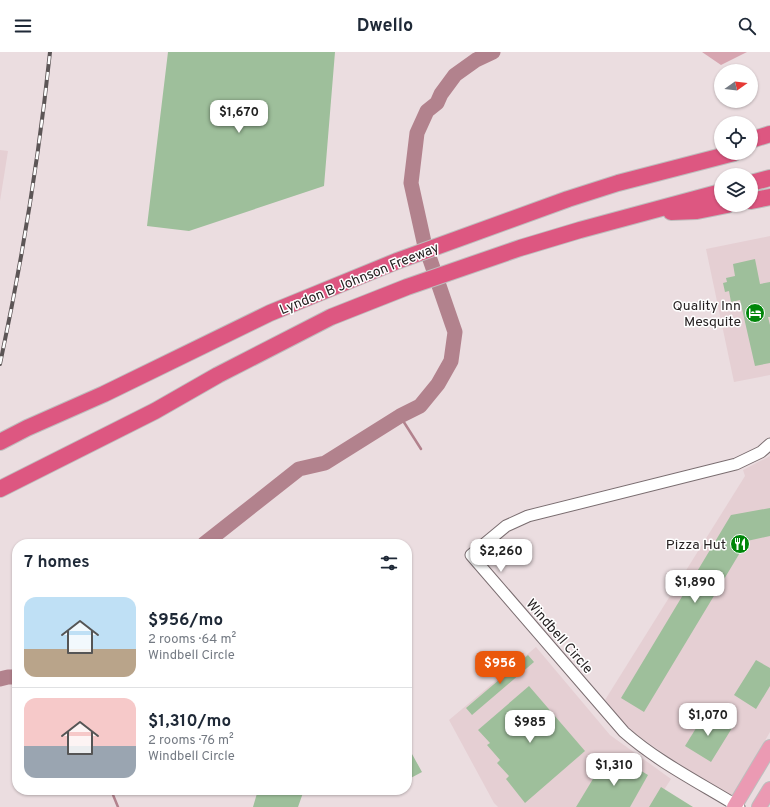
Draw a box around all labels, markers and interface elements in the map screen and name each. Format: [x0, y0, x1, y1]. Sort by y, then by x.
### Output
icon: menu [12, 15, 34, 37]
text: Dwello [357, 15, 413, 38]
icon: search [736, 15, 758, 37]
north arrow [714, 64, 758, 108]
map controls [714, 64, 758, 212]
pin: $1,670 [206, 100, 272, 134]
text: $1,670 [219, 105, 259, 121]
button: locate [714, 116, 758, 160]
button: layers [714, 168, 758, 212]
street label: Lyndon B Johnson Freeway [277, 240, 442, 319]
place label: Quality Inn Mesquite [673, 298, 741, 331]
hotel icon: Quality Inn Mesquite [744, 302, 766, 324]
restaurant icon: Pizza Hut [729, 533, 751, 555]
place label: Pizza Hut [666, 537, 726, 554]
pin: $2,260 [468, 539, 534, 573]
text: $2,260 [479, 544, 523, 560]
text: 7 homes [24, 552, 90, 574]
icon: filters [378, 552, 400, 574]
pin: $1,890 [662, 570, 728, 604]
text: $1,890 [674, 575, 716, 591]
street label: Windbell Circle [522, 596, 596, 678]
text: $956/mo [148, 610, 223, 632]
icon: home [56, 613, 104, 661]
text: 2 rooms · 64 m² [148, 632, 236, 648]
text: Windbell Circle [148, 648, 235, 664]
pin: $956 [476, 651, 524, 685]
text: $956 [484, 656, 516, 672]
pin: $1,070 [675, 703, 741, 737]
text: $1,070 [688, 708, 728, 724]
pin: $985 [506, 710, 554, 744]
text: $1,310/mo [148, 711, 231, 733]
icon: home [56, 714, 104, 762]
text: $985 [514, 715, 546, 731]
text: 2 rooms · 76 m² [148, 733, 234, 749]
text: Windbell Circle [148, 749, 235, 765]
pin: $1,310 [581, 753, 647, 787]
text: $1,310 [595, 758, 633, 774]

